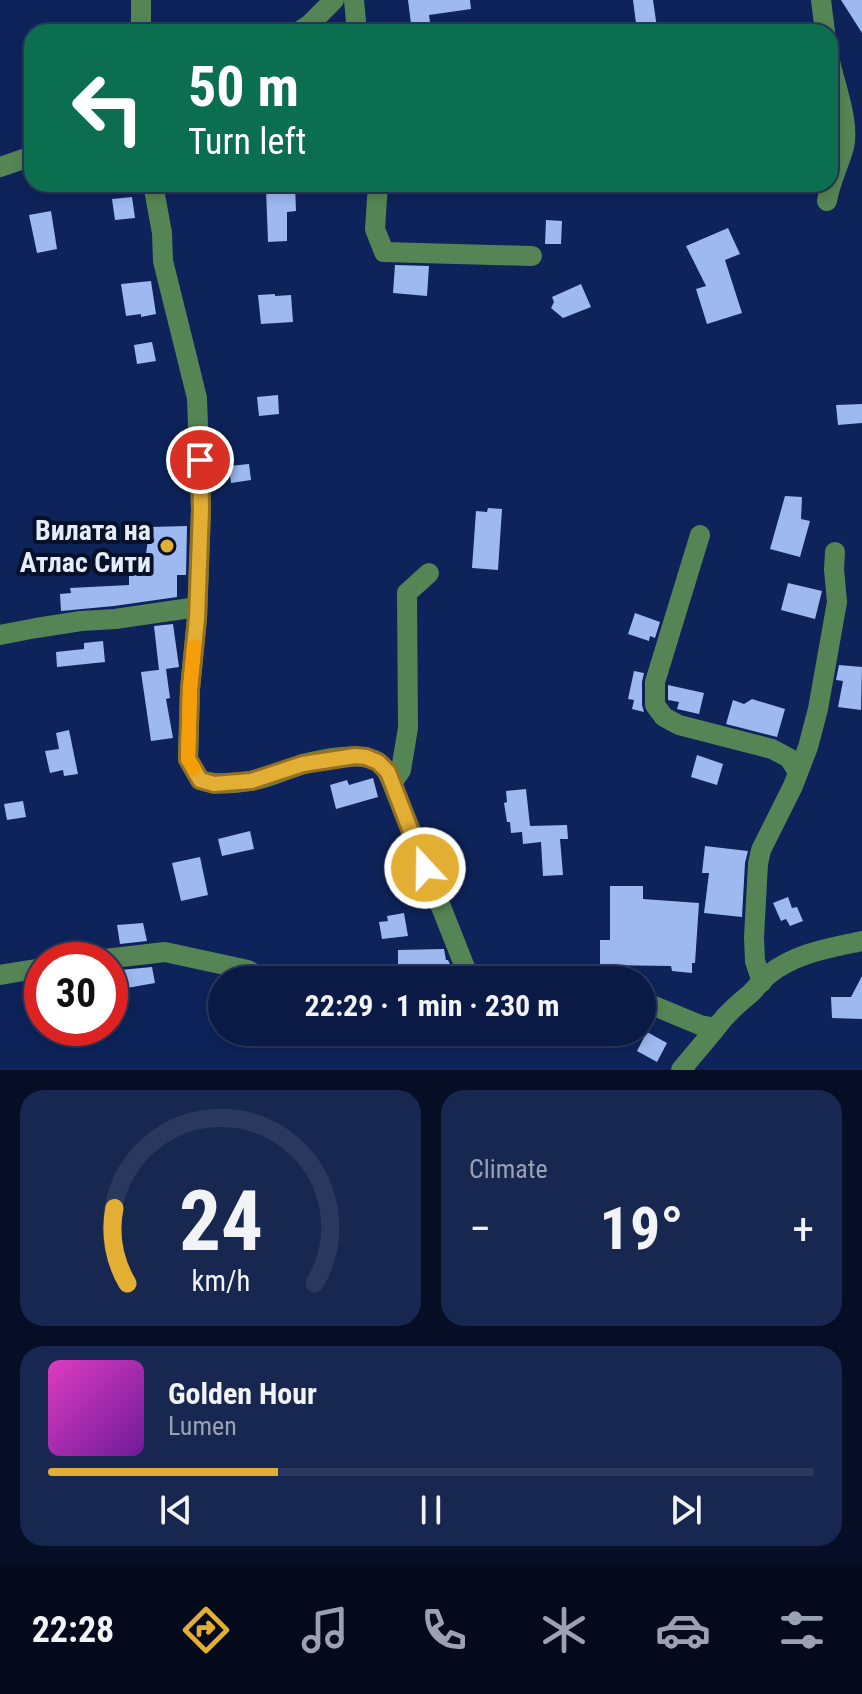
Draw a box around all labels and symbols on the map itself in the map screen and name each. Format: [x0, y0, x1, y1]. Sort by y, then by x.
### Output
pin [166, 426, 234, 494]
place label: Вилата на Атлас Сити [20, 514, 151, 579]
marker: Вилата на Атлас Сити [158, 537, 176, 555]
position arrow [383, 826, 467, 910]
speed limit sign: 30 [24, 942, 128, 1046]

